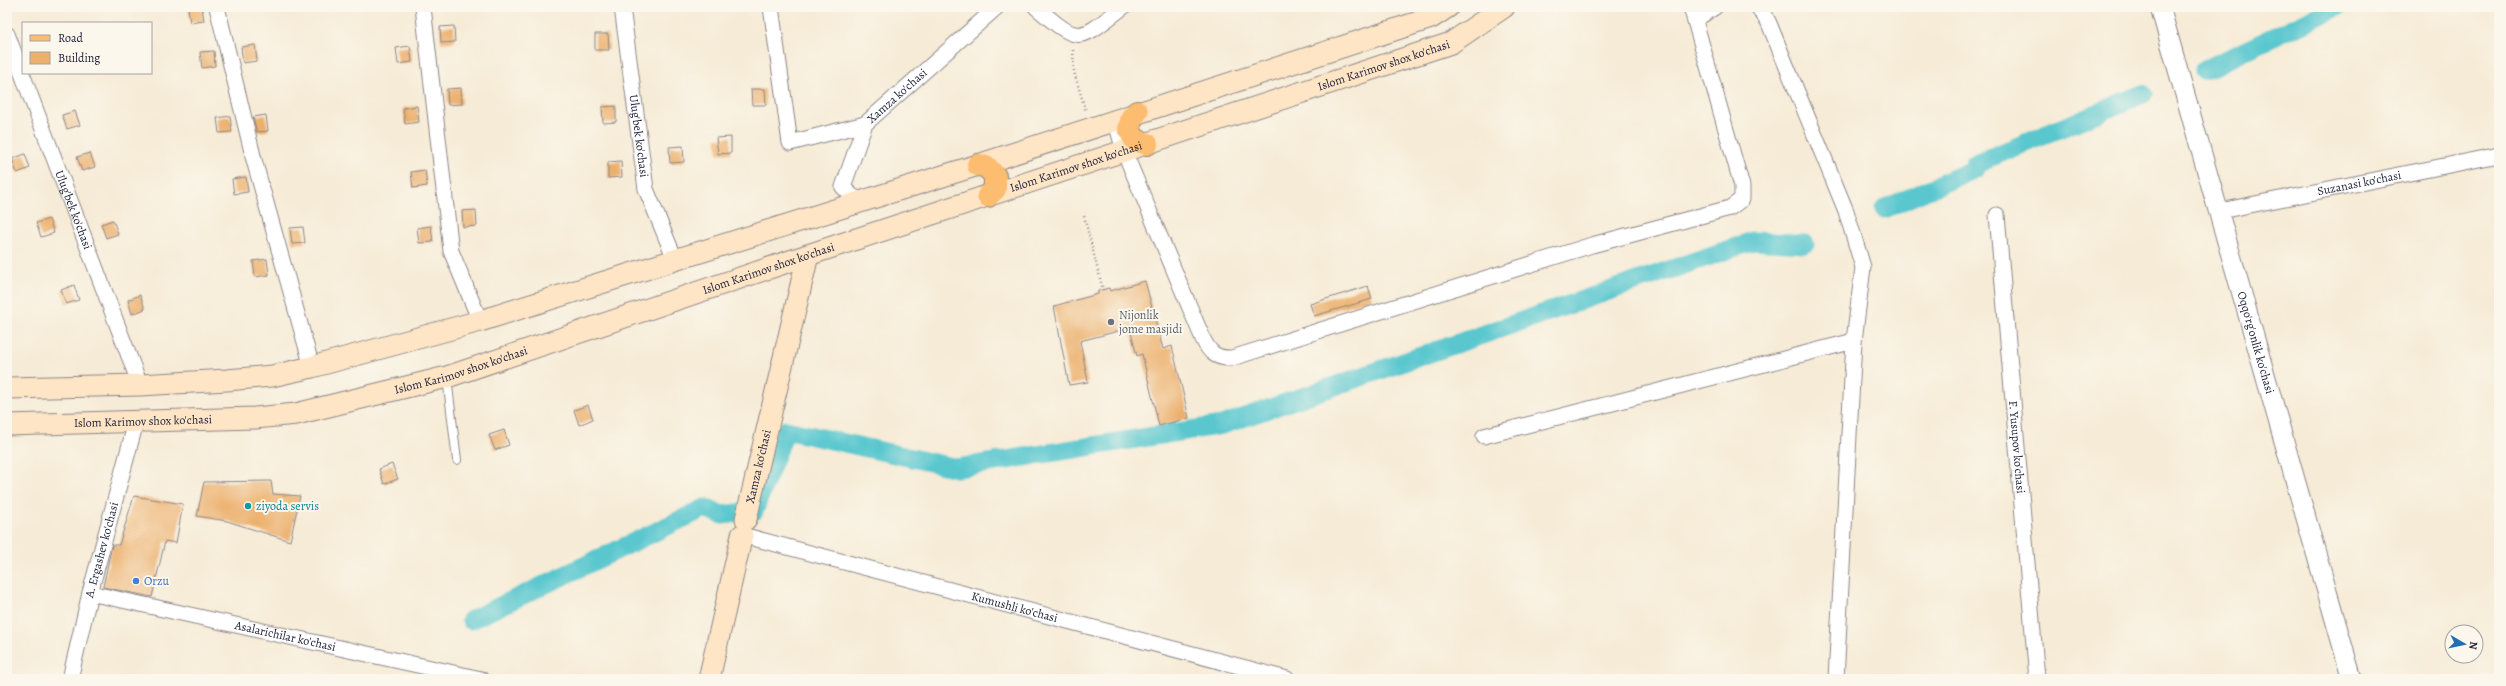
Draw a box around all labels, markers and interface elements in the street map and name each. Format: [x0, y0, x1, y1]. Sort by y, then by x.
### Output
legend [22, 22, 152, 74]
text: Road [58, 30, 84, 46]
street label: Islom Karimov shox ko'chasi [1316, 36, 1452, 94]
text: Building [58, 50, 100, 66]
street label: Xamza ko'chasi [863, 65, 930, 127]
street label: Ulug'bek ko'chasi [626, 93, 652, 178]
street label: Islom Karimov shox ko'chasi [1008, 137, 1144, 196]
street label: Suzanasi ko'chasi [2316, 167, 2403, 199]
street label: Ulug'bek ko'chasi [51, 168, 96, 252]
street label: Islom Karimov shox ko'chasi [700, 239, 836, 298]
street label: Oqqo'rg'onlik ko'chasi [2234, 289, 2278, 396]
place label: Nijonlik jome masjidi [1119, 307, 1182, 337]
marker: Nijonlik jome masjidi [1106, 317, 1116, 327]
street label: Islom Karimov shox ko'chasi [393, 342, 530, 398]
street label: F. Yusupov ko'chasi [2005, 400, 2029, 494]
street label: Islom Karimov shox ko'chasi [74, 411, 212, 431]
street label: Xamza ko'chasi [742, 428, 775, 505]
place label: ziyoda servis [256, 498, 319, 514]
street label: A. Ergashev ko'chasi [81, 500, 122, 600]
marker: ziyoda servis [243, 501, 253, 511]
place label: Orzu [144, 573, 169, 589]
marker: Orzu [131, 576, 141, 586]
street label: Kumushli ko'chasi [970, 588, 1060, 626]
street label: Asalarichilar ko'chasi [232, 617, 337, 655]
north arrow [2444, 624, 2484, 664]
text: N [2465, 640, 2481, 651]

